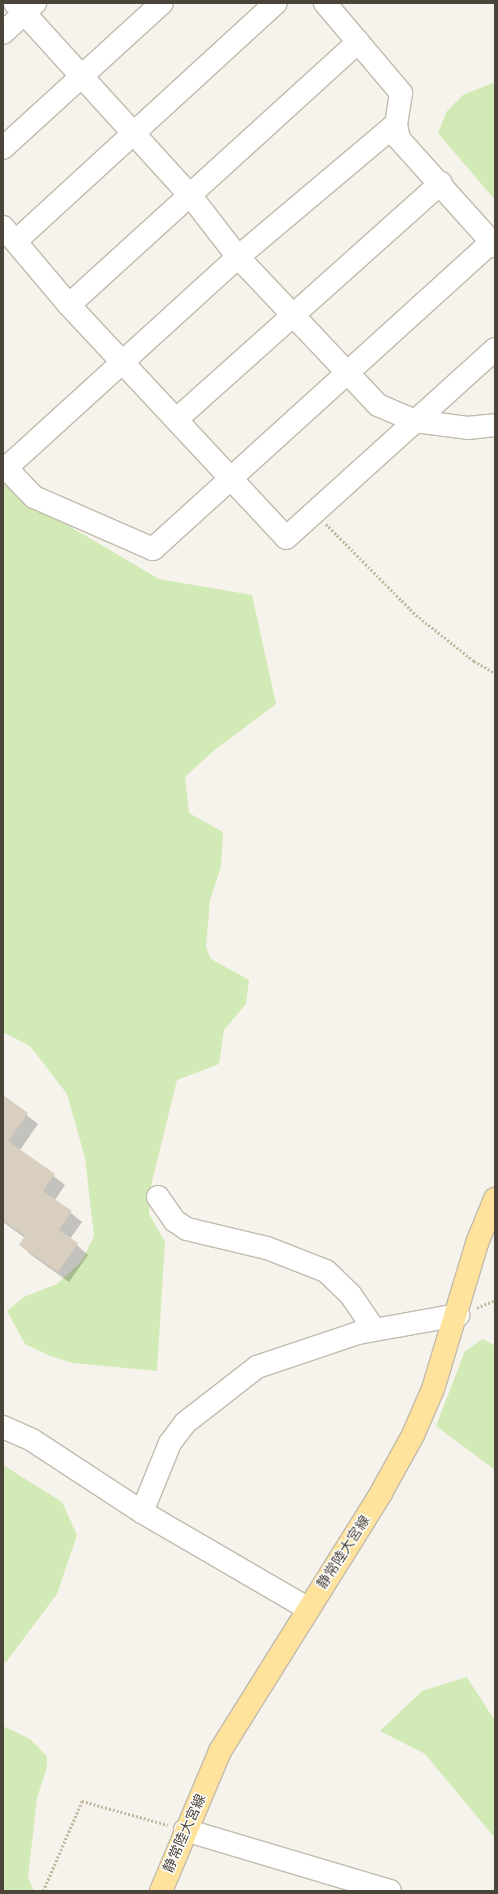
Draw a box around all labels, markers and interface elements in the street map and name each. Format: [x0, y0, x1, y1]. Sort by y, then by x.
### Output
street label: 静常陸大宮線 [313, 1512, 373, 1592]
street label: 静常陸大宮線 [159, 1791, 209, 1875]

